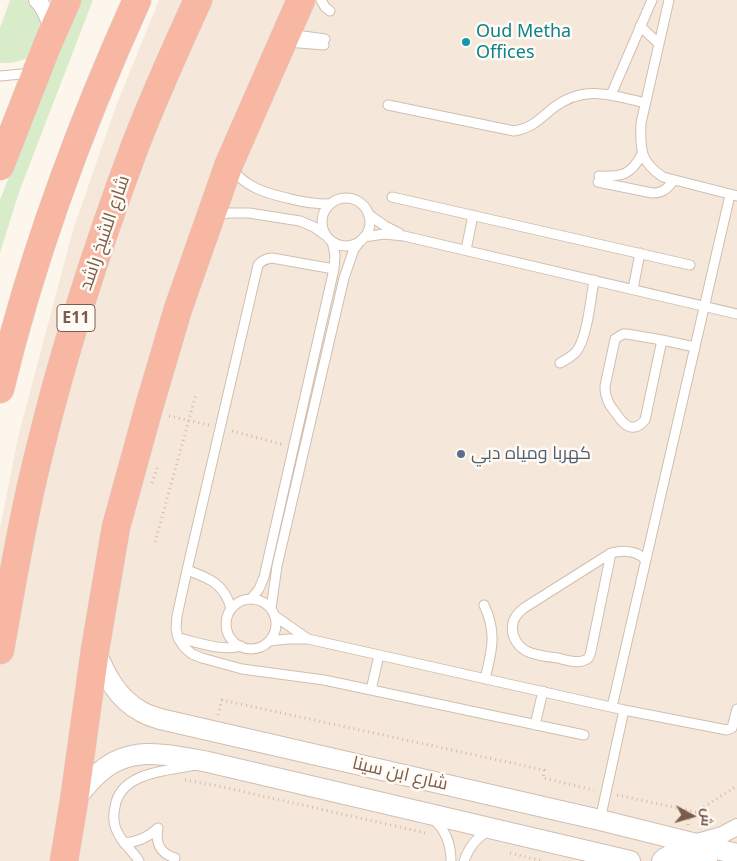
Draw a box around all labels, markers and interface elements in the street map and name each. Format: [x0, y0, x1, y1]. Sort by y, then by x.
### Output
place label: Oud Metha Offices [476, 21, 571, 64]
marker: Oud Metha Offices [460, 36, 472, 48]
street label: شارع الشيخ راشد [75, 173, 135, 293]
road number: E11 [57, 304, 95, 332]
place label: كهربا ومياه دبي [471, 443, 591, 465]
marker: كهربا ومياه دبي [455, 448, 467, 460]
street label: شارع ابن سينا [350, 753, 450, 795]
north arrow [667, 791, 717, 841]
text: ش [697, 808, 718, 828]

